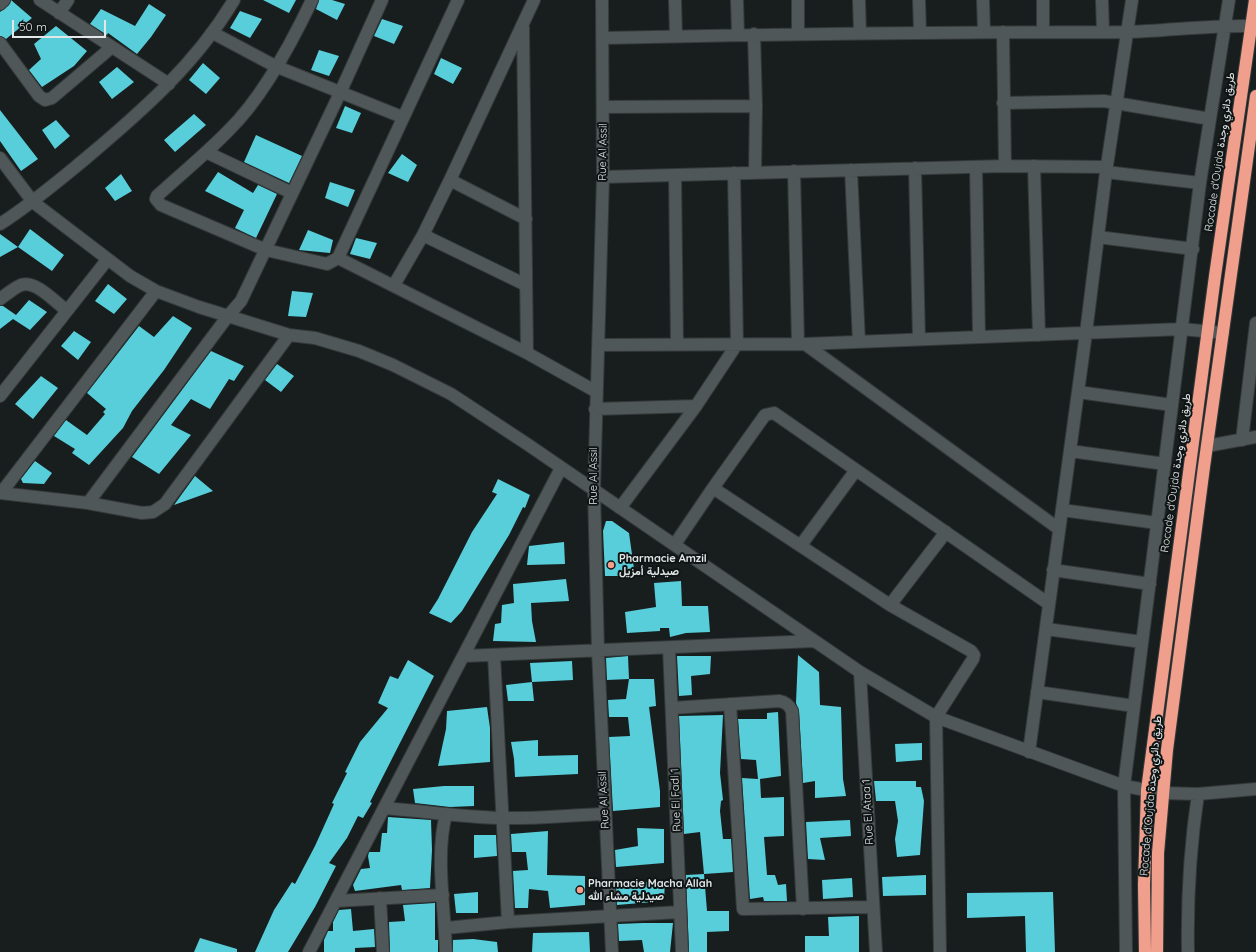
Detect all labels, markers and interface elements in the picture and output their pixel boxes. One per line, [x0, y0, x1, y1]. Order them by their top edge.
scale bar [14, 12, 108, 38]
text: 50 m [19, 19, 47, 34]
street label: Rocade d'Oujda طريق دائري وجدة [1202, 71, 1238, 233]
street label: Rue Al Assil [596, 123, 610, 181]
street label: Rocade d'Oujda طريق دائري وجدة [1158, 392, 1194, 554]
street label: Rue Al Assil [587, 447, 601, 505]
place label: Pharmacie Amzil صيدلية أمزيل [619, 552, 707, 578]
marker: Pharmacie Amzil صيدلية أمزيل [606, 560, 616, 570]
street label: Rocade d'Oujda طريق دائري وجدة [1137, 715, 1165, 877]
street label: Rue El Fadl 1 [668, 768, 684, 832]
street label: Rue Al Assil [596, 771, 612, 829]
street label: Rue El Ataa 1 [860, 779, 876, 845]
place label: Pharmacie Macha Allah صيدلية مشاء الله [588, 877, 712, 903]
marker: Pharmacie Macha Allah صيدلية مشاء الله [575, 885, 585, 895]

